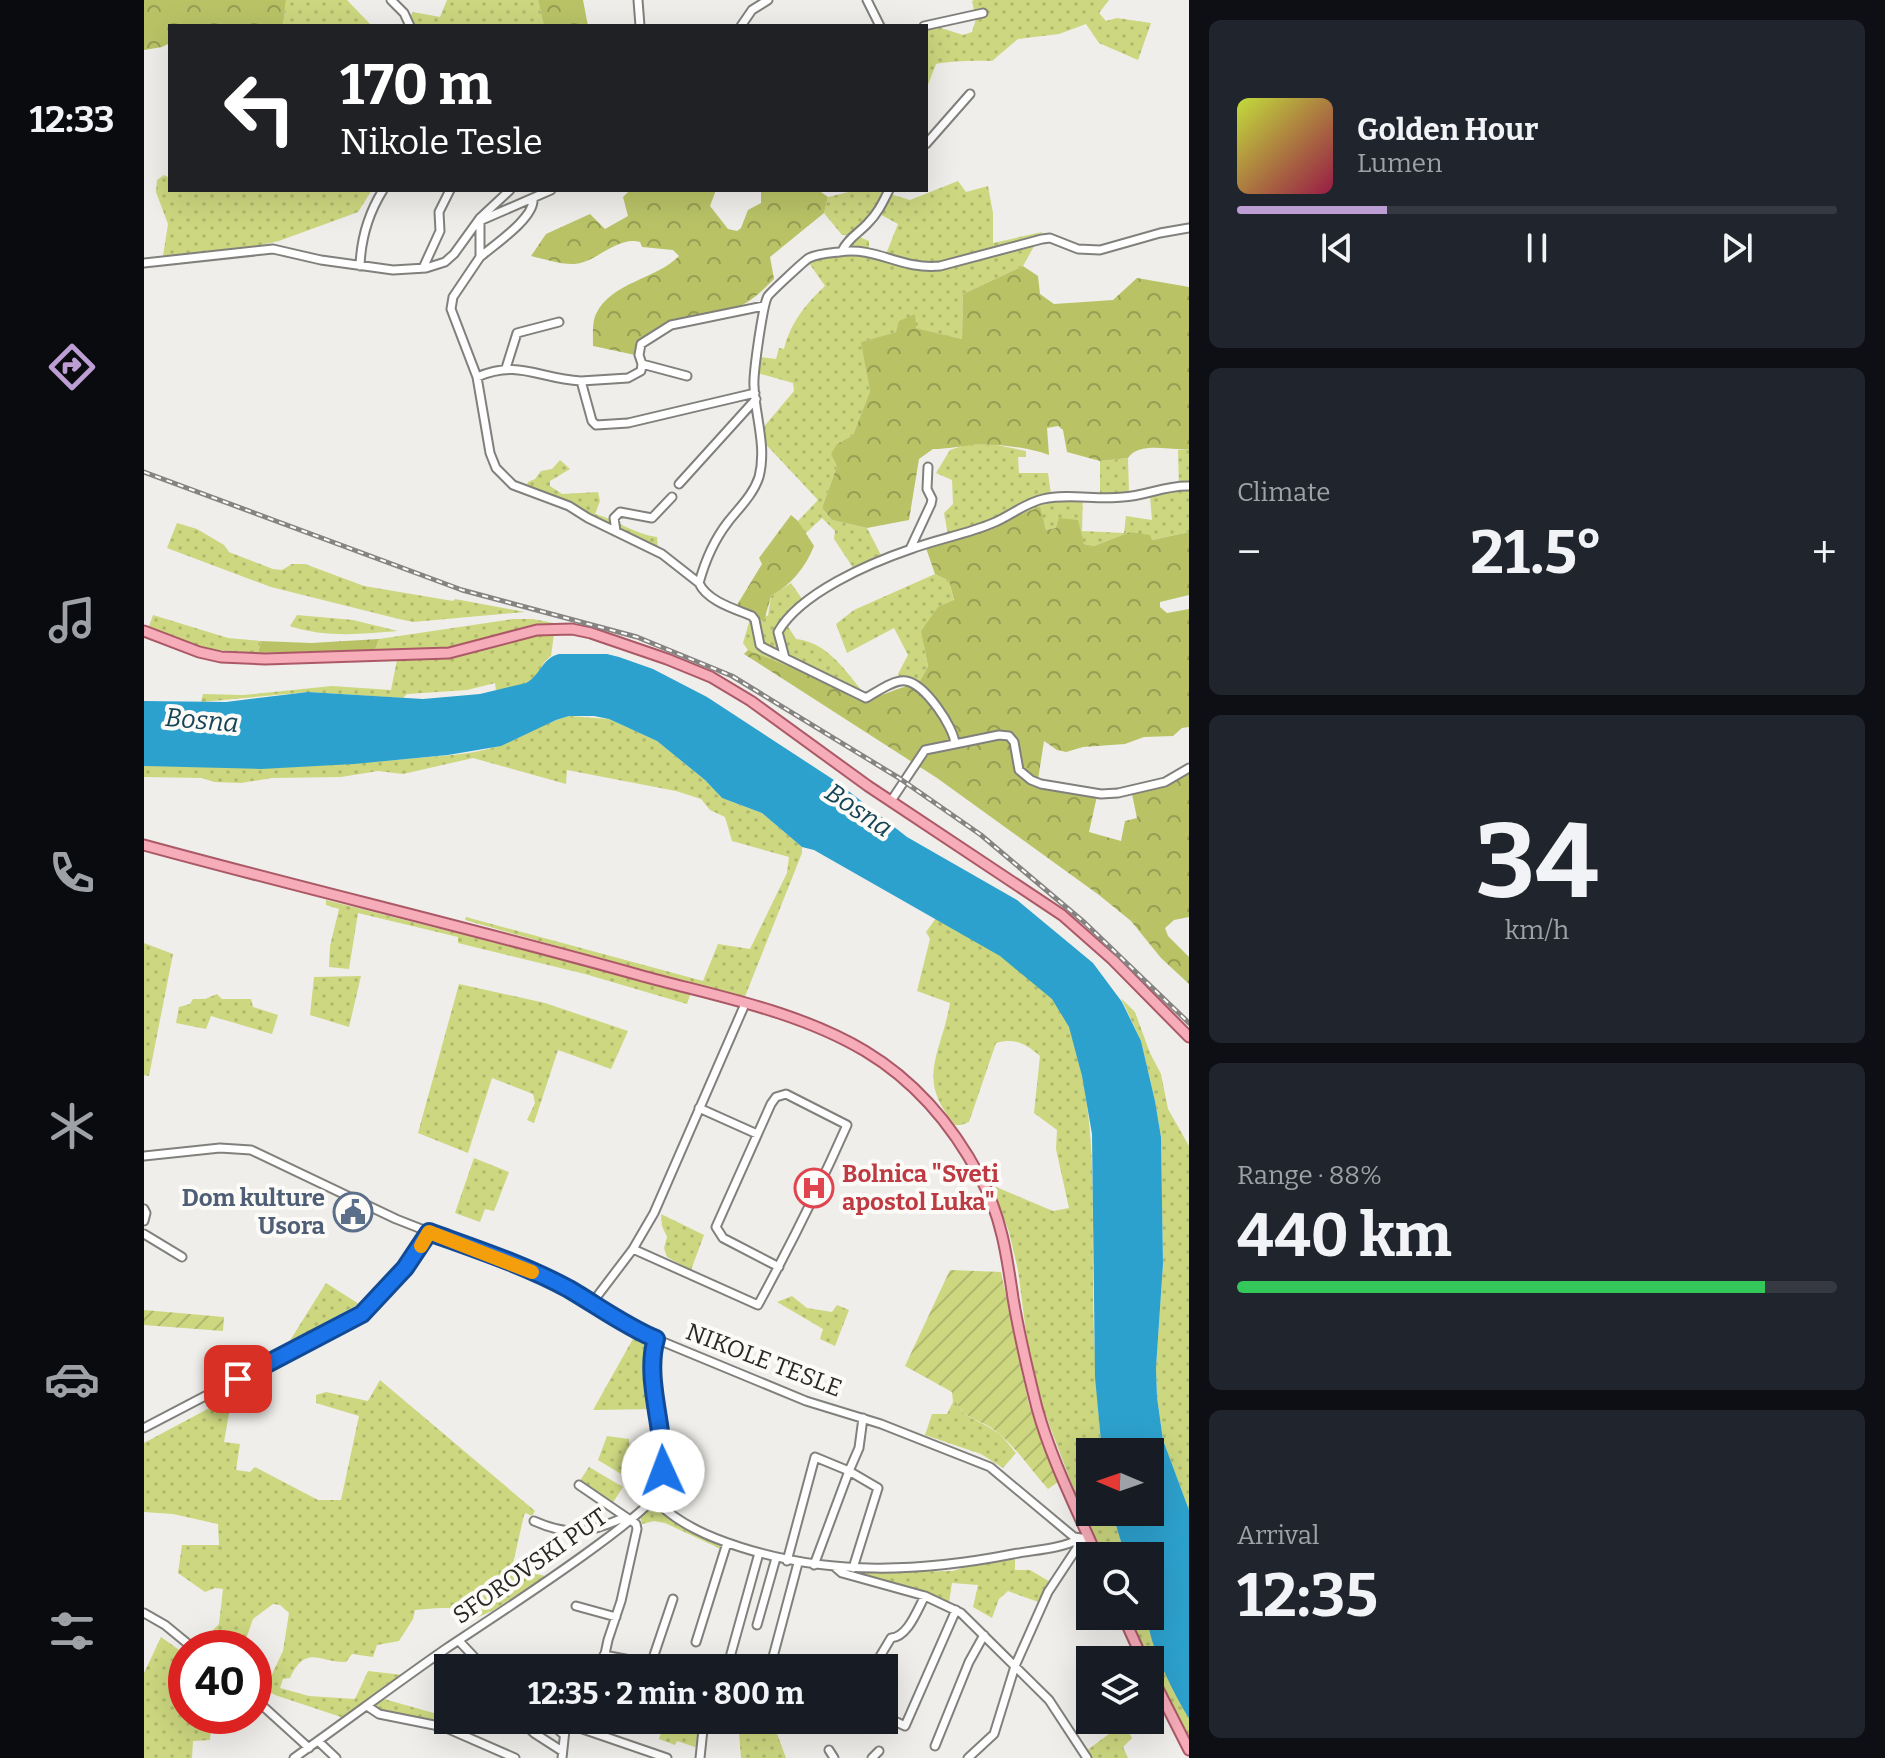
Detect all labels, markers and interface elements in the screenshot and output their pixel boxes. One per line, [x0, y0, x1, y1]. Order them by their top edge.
text: 170 m [340, 52, 492, 119]
icon: left [208, 56, 312, 160]
text: 12:33 [29, 98, 115, 142]
text: Golden Hour [1357, 112, 1538, 148]
text: Nikole Tesle [340, 120, 543, 164]
text: Lumen [1357, 148, 1443, 179]
icon: previous [1315, 226, 1359, 270]
icon: pause [1515, 226, 1559, 270]
icon: next [1715, 226, 1759, 270]
icon: directions [44, 339, 100, 395]
text: Climate [1237, 477, 1331, 508]
text: 21.5° [1470, 517, 1603, 589]
text: − [1237, 526, 1261, 579]
text: + [1812, 526, 1837, 579]
icon: music [44, 592, 100, 648]
water label: Bosna [164, 702, 240, 739]
water label: Bosna [819, 777, 898, 844]
text: 34 [1475, 800, 1599, 925]
icon: phone [44, 845, 100, 901]
text: km/h [1505, 915, 1569, 946]
icon: climate [44, 1098, 100, 1154]
place label: Bolnica "Sveti apostol Luka" [842, 1160, 999, 1216]
text: Range · 88% [1237, 1160, 1382, 1191]
hospital icon: Bolnica "Sveti apostol Luka" [793, 1167, 835, 1209]
place label: Dom kulture Usora [182, 1184, 326, 1240]
public building icon: Dom kulture Usora [332, 1191, 374, 1233]
text: 440 km [1237, 1200, 1452, 1272]
street label: NIKOLE TESLE [682, 1317, 846, 1403]
pin [204, 1345, 272, 1413]
icon: car [44, 1351, 100, 1407]
icon: arrive [216, 1357, 260, 1401]
position arrow [621, 1429, 705, 1513]
north arrow [1076, 1438, 1164, 1526]
map controls [1076, 1438, 1164, 1734]
street label: SFOROVSKI PUT [448, 1502, 612, 1630]
text: Arrival [1237, 1520, 1319, 1551]
button: search [1076, 1542, 1164, 1630]
text: 12:35 [1237, 1560, 1378, 1632]
icon: filters [44, 1603, 100, 1659]
speed limit sign: 40 [168, 1630, 272, 1734]
button: layers [1076, 1646, 1164, 1734]
text: 12:35 · 2 min · 800 m [528, 1676, 804, 1712]

